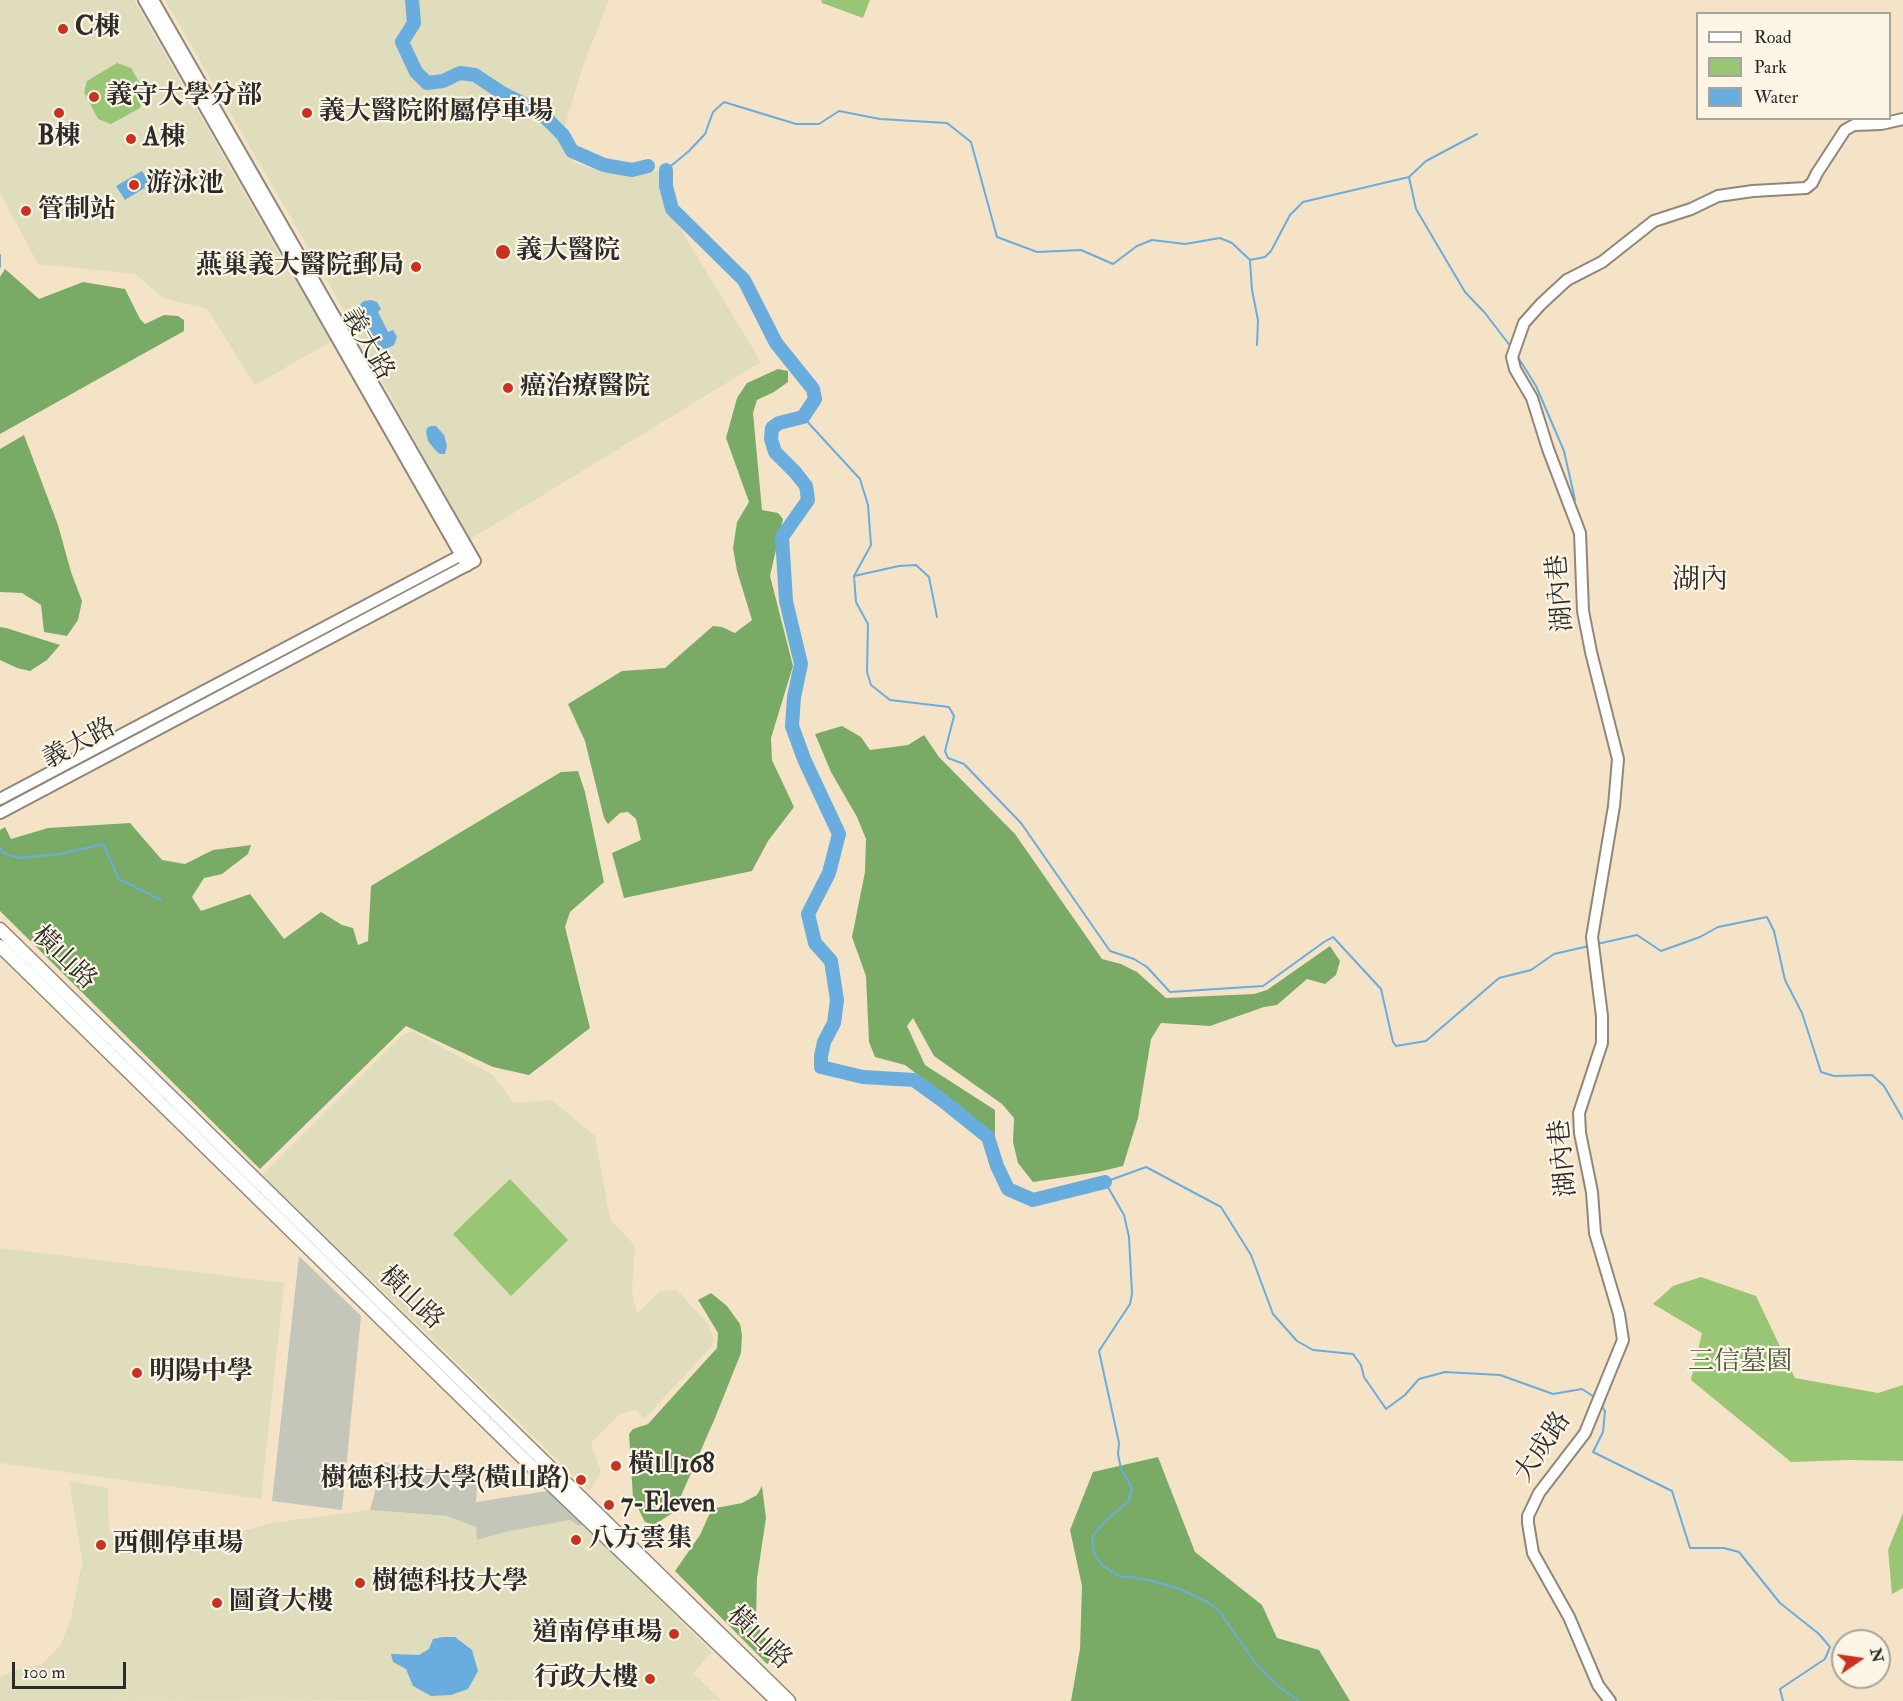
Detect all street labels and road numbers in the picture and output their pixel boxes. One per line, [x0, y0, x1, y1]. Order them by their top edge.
street label: 義大路 [333, 303, 399, 387]
street label: 湖內巷 [1543, 553, 1581, 633]
street label: 義大路 [38, 713, 122, 777]
street label: 橫山路 [24, 921, 102, 997]
street label: 湖內巷 [1545, 1118, 1585, 1198]
street label: 橫山路 [371, 1261, 449, 1337]
street label: 大成路 [1509, 1407, 1579, 1489]
street label: 橫山路 [719, 1601, 797, 1677]

